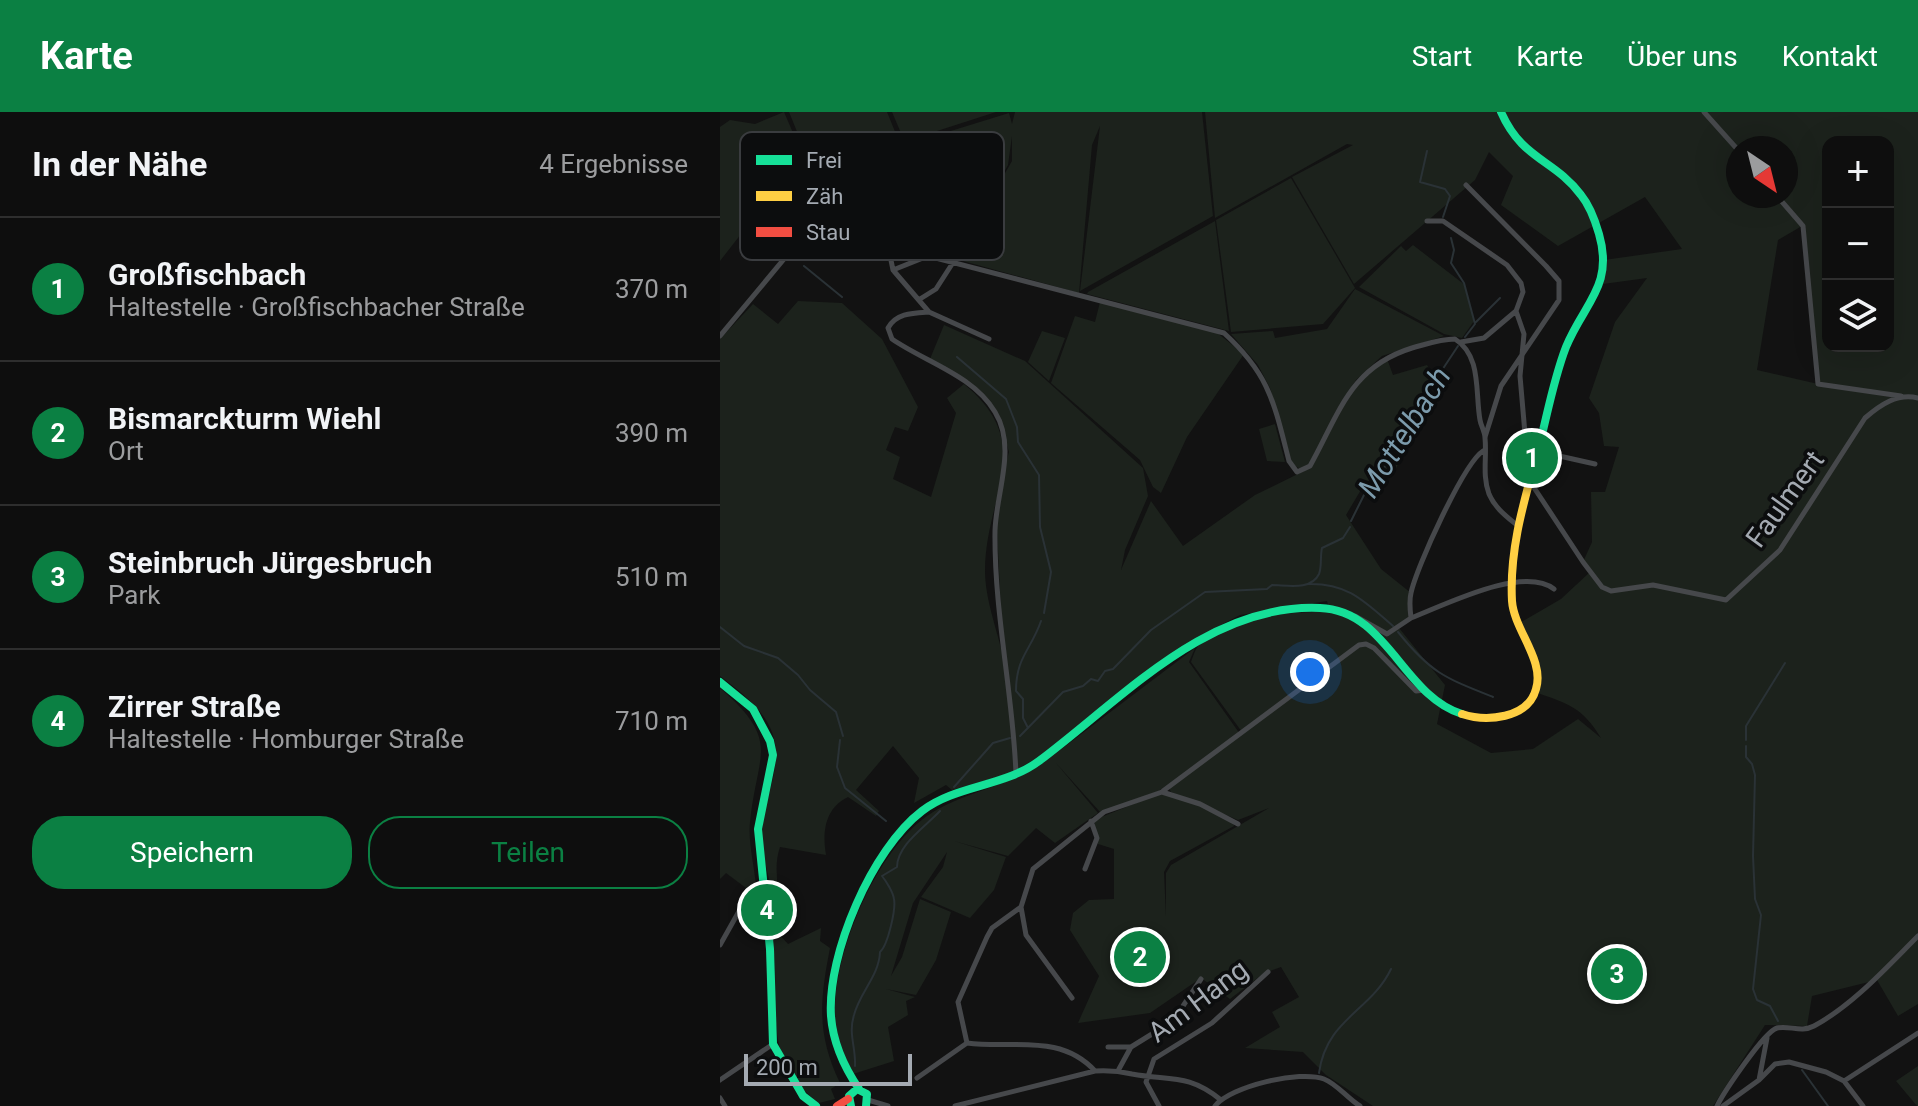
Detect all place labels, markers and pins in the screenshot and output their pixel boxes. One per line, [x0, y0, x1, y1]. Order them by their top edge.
pin: 1 [1506, 428, 1558, 488]
pin: 4 [741, 880, 793, 940]
pin: 2 [1114, 927, 1166, 987]
pin: 3 [1591, 944, 1643, 1004]

